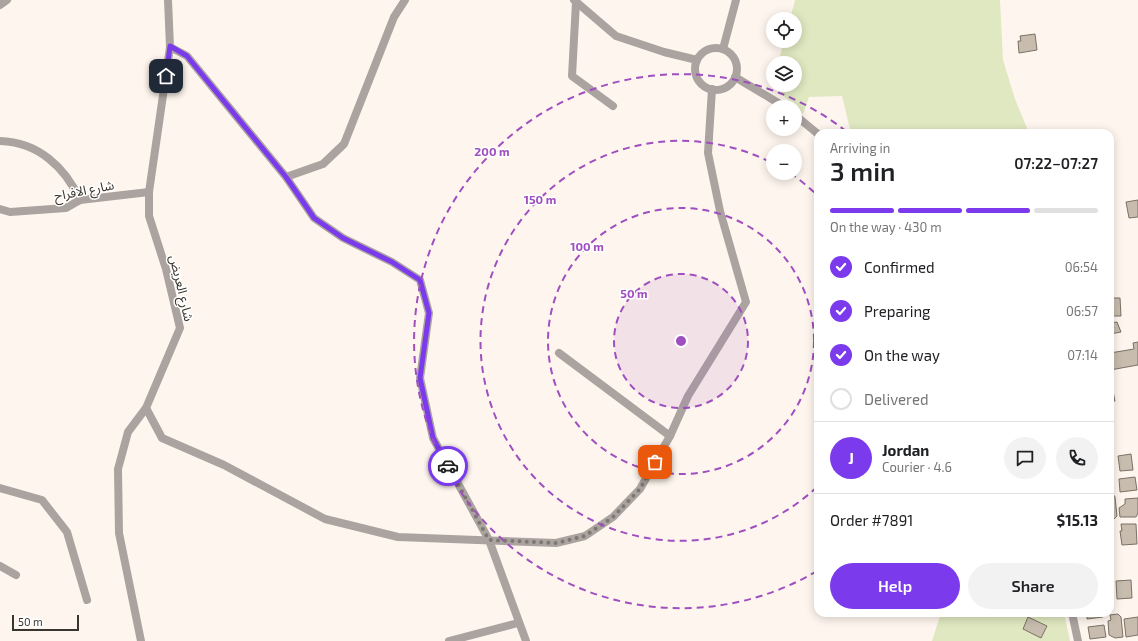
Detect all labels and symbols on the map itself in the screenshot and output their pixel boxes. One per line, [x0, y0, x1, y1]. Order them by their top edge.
pin [149, 59, 183, 93]
text: 200 m [474, 144, 510, 158]
street label: شارع الافراح [53, 176, 116, 207]
text: 150 m [524, 192, 556, 206]
text: 100 m [570, 239, 604, 253]
street label: شارع العريض [164, 253, 197, 323]
text: 50 m [620, 286, 648, 300]
centre of rings [674, 334, 688, 348]
pin [638, 445, 672, 479]
courier [428, 446, 468, 486]
scale bar [12, 613, 79, 632]

